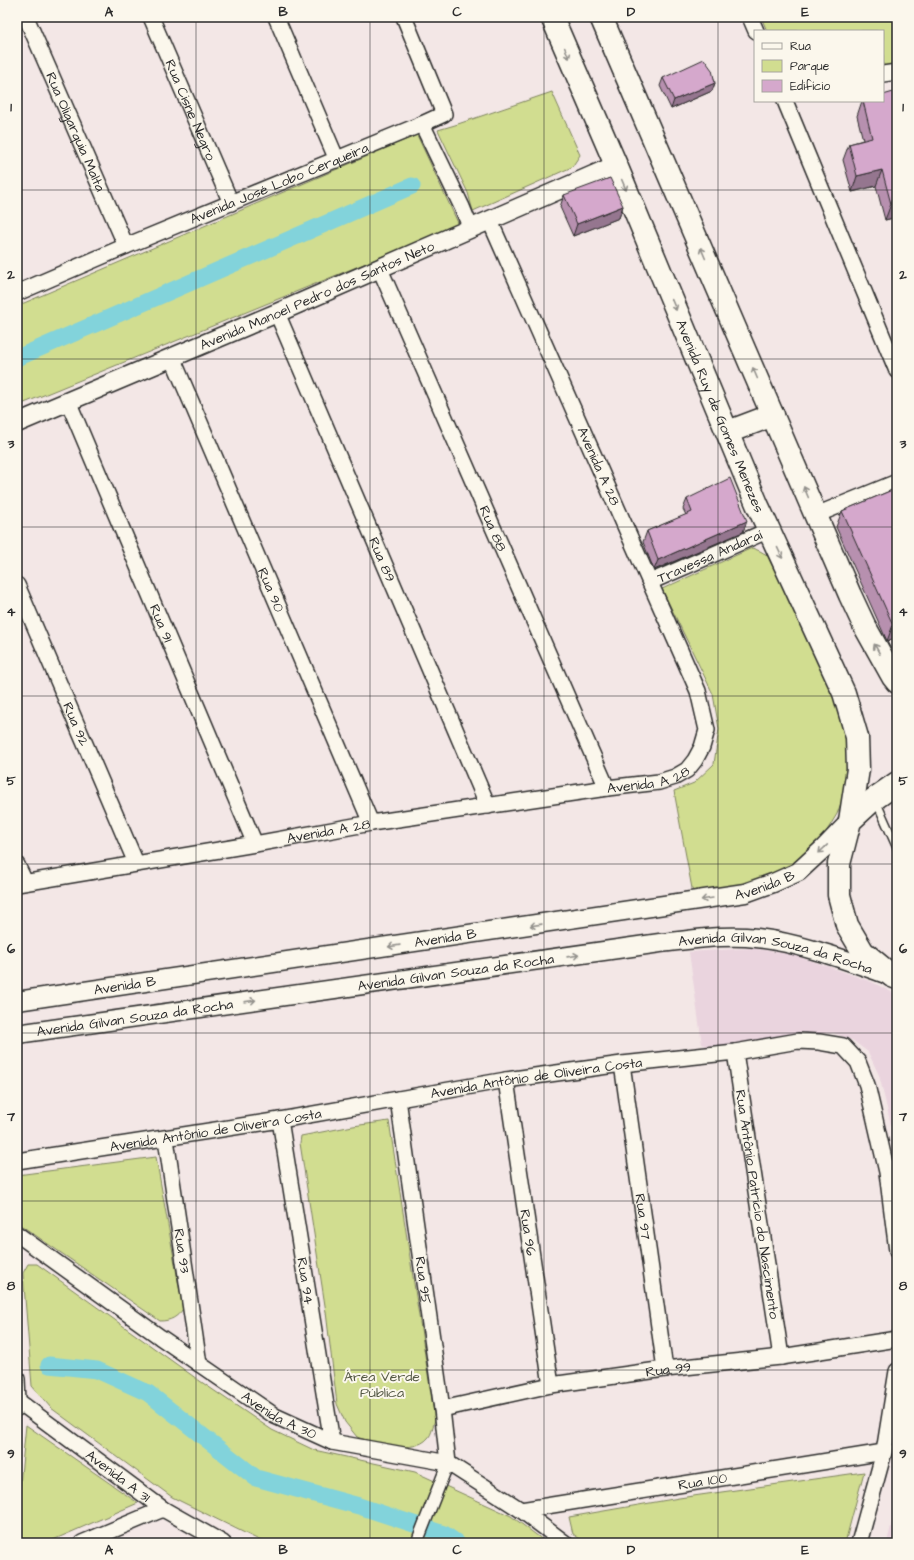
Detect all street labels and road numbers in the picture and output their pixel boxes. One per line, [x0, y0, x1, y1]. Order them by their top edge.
street label: Rua Cisne Negro [159, 56, 221, 164]
street label: Rua Oligarquia Malta [40, 69, 110, 195]
street label: Avenida José Lobo Cerqueira [187, 138, 372, 230]
street label: Avenida Manoel Pedro dos Santos Neto [197, 236, 438, 356]
street label: Avenida Ruy de Gomes Menezes [670, 317, 769, 516]
street label: Avenida A 28 [572, 424, 624, 509]
street label: Rua 88 [474, 503, 511, 555]
street label: Travessa Andaraí [654, 525, 766, 589]
street label: Rua 89 [363, 534, 400, 585]
street label: Rua 90 [252, 565, 289, 616]
street label: Rua 91 [144, 601, 178, 646]
street label: Rua 92 [57, 699, 94, 749]
street label: Avenida A 28 [606, 761, 694, 799]
street label: Avenida A 28 [285, 814, 372, 849]
street label: Avenida B [733, 866, 798, 905]
street label: Avenida B [413, 924, 478, 953]
street label: Avenida Gilvan Souza da Rocha [677, 928, 875, 980]
street label: Avenida Gilvan Souza da Rocha [356, 949, 555, 997]
street label: Avenida B [92, 971, 158, 1000]
street label: Avenida Gilvan Souza da Rocha [35, 995, 235, 1042]
street label: Avenida Antônio de Oliveira Costa [429, 1053, 643, 1104]
street label: Rua Antônio Patrício do Nascimento [730, 1088, 784, 1321]
street label: Avenida Antônio de Oliveira Costa [108, 1104, 323, 1157]
street label: Rua 97 [629, 1192, 656, 1241]
street label: Rua 96 [514, 1208, 541, 1257]
street label: Rua 93 [168, 1227, 195, 1275]
street label: Rua 95 [409, 1255, 436, 1305]
street label: Rua 94 [291, 1256, 319, 1307]
street label: Rua 99 [644, 1357, 692, 1383]
street label: Avenida A 30 [237, 1387, 320, 1445]
street label: Avenida A 31 [81, 1446, 154, 1507]
street label: Rua 100 [677, 1468, 729, 1496]

